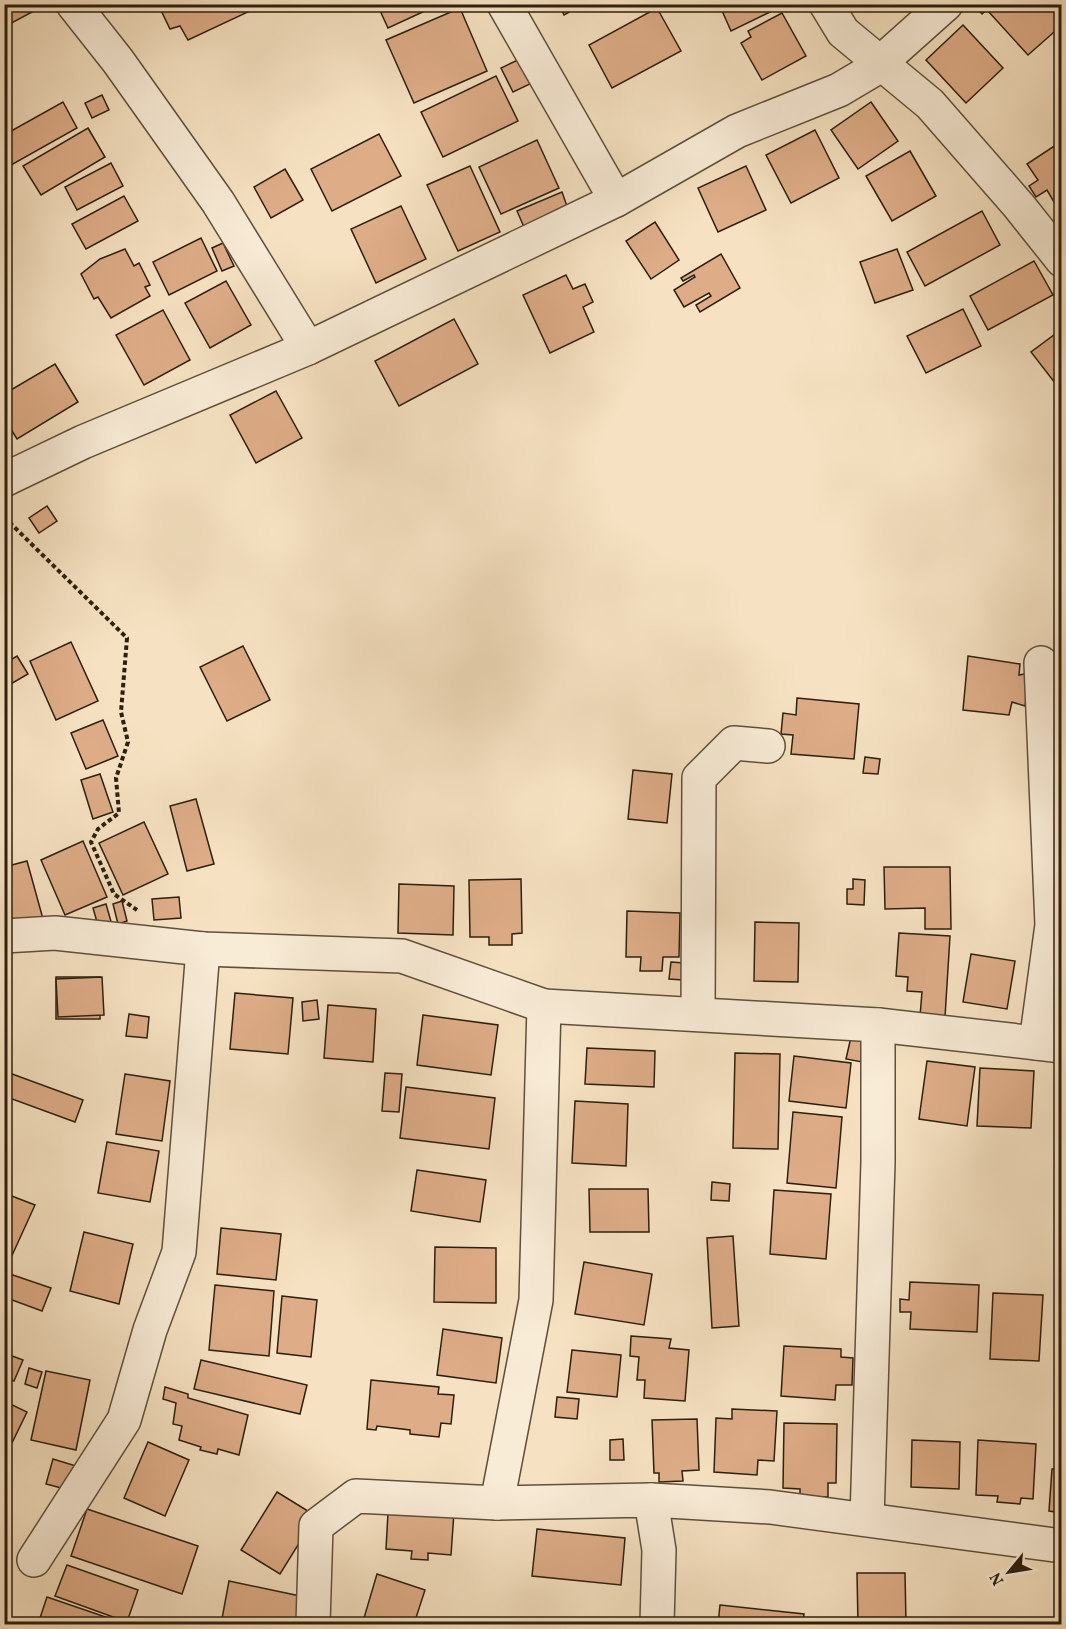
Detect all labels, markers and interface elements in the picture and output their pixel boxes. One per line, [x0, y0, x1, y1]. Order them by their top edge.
north arrow [979, 1542, 1039, 1602]
text: N [985, 1568, 1010, 1589]

